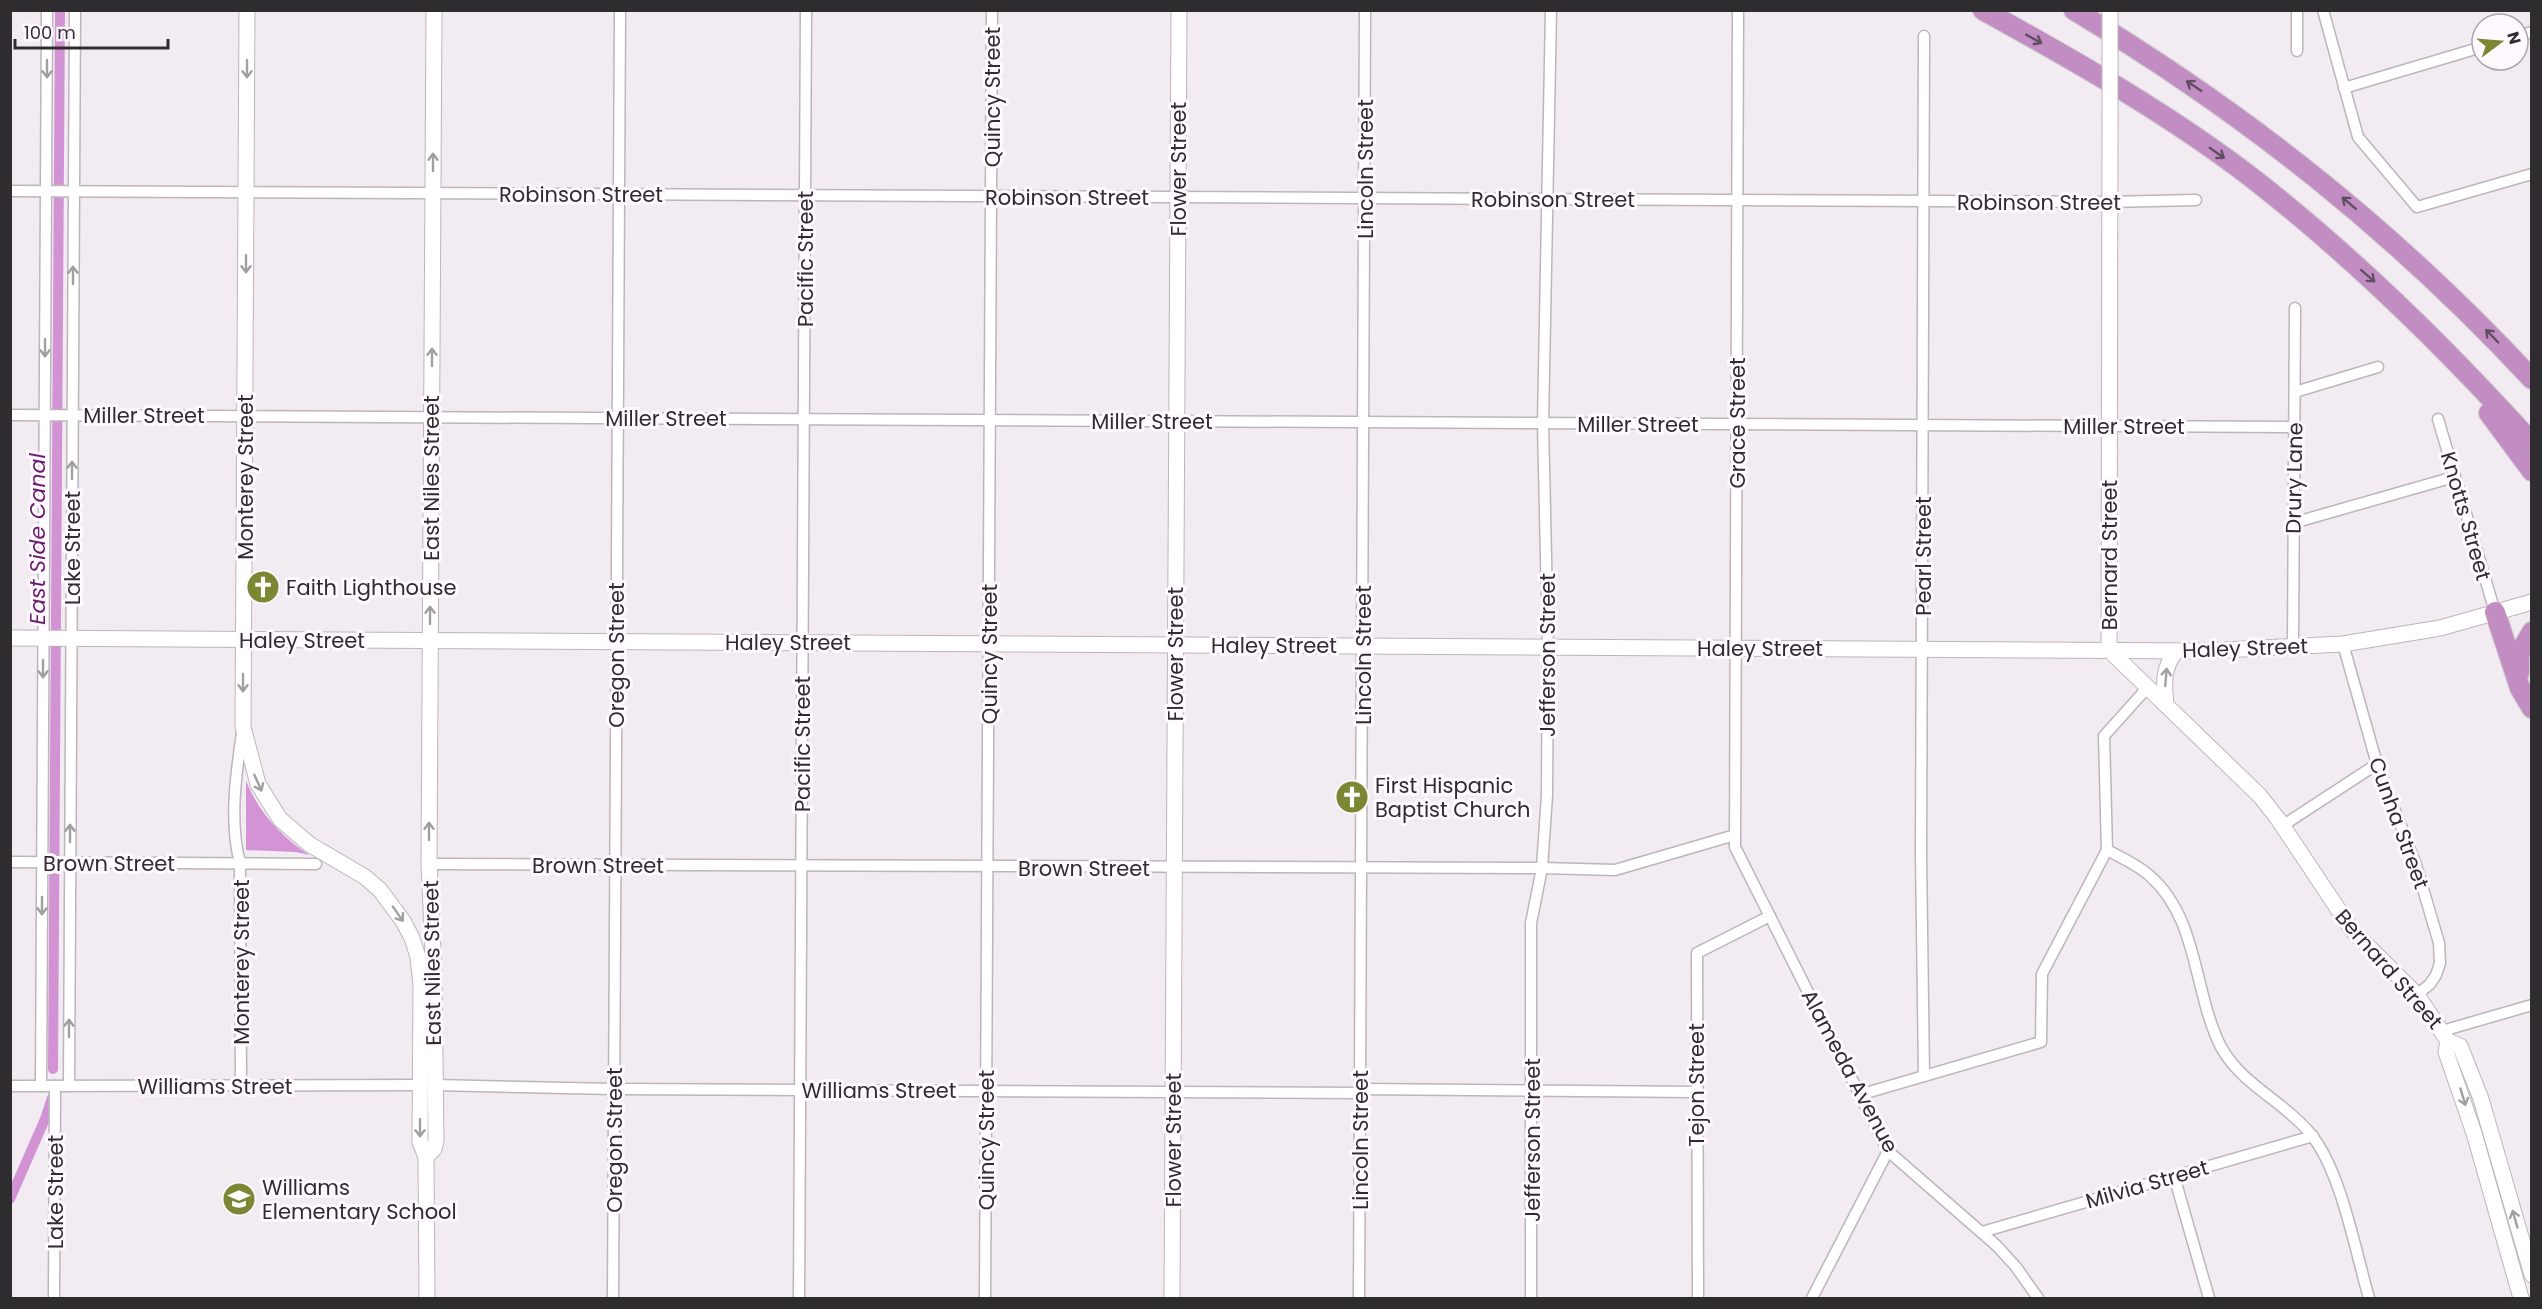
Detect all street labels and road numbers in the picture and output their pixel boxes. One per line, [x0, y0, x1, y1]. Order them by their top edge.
street label: Quincy Street [978, 27, 1007, 167]
street label: Lincoln Street [1351, 99, 1380, 239]
street label: Flower Street [1164, 102, 1193, 236]
street label: Robinson Street [499, 180, 663, 209]
street label: Robinson Street [985, 183, 1149, 212]
street label: Robinson Street [1471, 185, 1635, 214]
street label: Robinson Street [1957, 188, 2121, 217]
street label: Pacific Street [791, 191, 820, 327]
street label: Grace Street [1723, 357, 1752, 489]
street label: Monterey Street [231, 394, 260, 560]
street label: East Niles Street [417, 395, 446, 561]
street label: Miller Street [83, 401, 205, 430]
street label: Miller Street [605, 404, 727, 433]
street label: Miller Street [1091, 407, 1213, 436]
street label: Miller Street [1577, 410, 1699, 439]
street label: Miller Street [2063, 412, 2185, 441]
street label: Drury Lane [2279, 422, 2309, 534]
street label: Knotts Street [2434, 448, 2498, 584]
street label: Bernard Street [2095, 480, 2124, 630]
street label: Lake Street [58, 491, 87, 605]
street label: Pearl Street [1909, 496, 1938, 616]
street label: Jefferson Street [1533, 573, 1562, 737]
street label: Oregon Street [602, 582, 631, 728]
street label: Quincy Street [975, 584, 1004, 724]
street label: Lincoln Street [1349, 585, 1378, 725]
street label: Flower Street [1161, 587, 1190, 721]
street label: Haley Street [239, 626, 365, 655]
street label: Haley Street [725, 628, 851, 657]
street label: Haley Street [1211, 631, 1337, 660]
street label: Haley Street [2182, 631, 2308, 665]
street label: Haley Street [1697, 634, 1823, 663]
street label: Pacific Street [788, 676, 817, 812]
street label: Cunha Street [2362, 753, 2436, 893]
street label: Brown Street [43, 849, 175, 878]
street label: Brown Street [532, 851, 664, 880]
street label: Brown Street [1018, 854, 1150, 883]
street label: Monterey Street [227, 879, 256, 1045]
street label: East Niles Street [416, 880, 448, 1046]
street label: Bernard Street [2329, 903, 2449, 1035]
street label: Alameda Avenue [1795, 984, 1905, 1158]
street label: Tejon Street [1682, 1023, 1711, 1147]
street label: Jefferson Street [1518, 1058, 1547, 1222]
street label: Oregon Street [600, 1067, 629, 1213]
street label: Quincy Street [972, 1070, 1001, 1210]
street label: Lincoln Street [1346, 1070, 1375, 1210]
street label: Williams Street [137, 1072, 293, 1101]
street label: Flower Street [1159, 1073, 1188, 1207]
street label: Williams Street [801, 1076, 957, 1105]
street label: Lake Street [41, 1135, 70, 1249]
street label: Milvia Street [2082, 1153, 2212, 1215]

